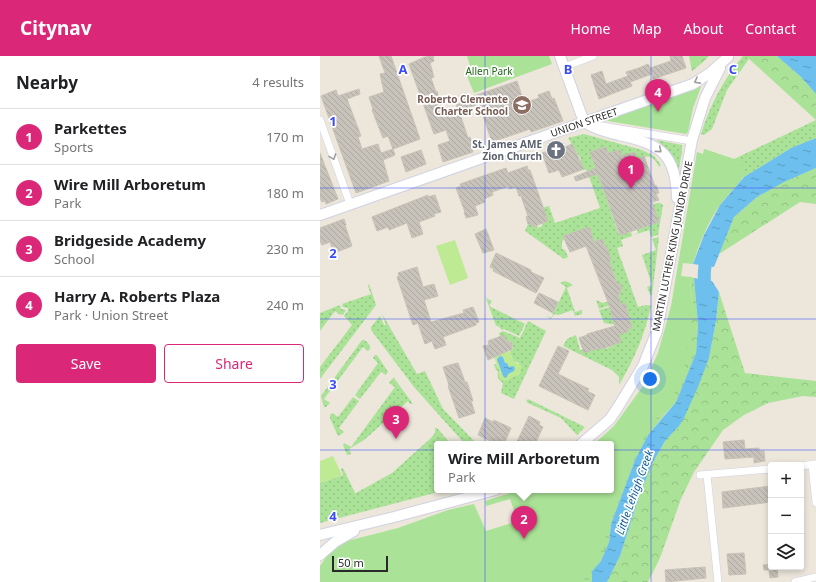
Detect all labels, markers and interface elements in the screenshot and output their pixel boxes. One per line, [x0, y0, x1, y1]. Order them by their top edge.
text: Citynav [20, 15, 92, 41]
text: Home [571, 19, 610, 38]
text: Map [632, 19, 662, 38]
text: About [684, 19, 723, 38]
text: Contact [745, 19, 796, 38]
text: A [399, 60, 408, 78]
text: B [564, 60, 572, 78]
text: C [729, 60, 737, 78]
park label: Allen Park [465, 64, 513, 78]
text: Nearby [16, 71, 78, 94]
text: 4 results [252, 73, 304, 91]
one-way arrow [694, 76, 702, 84]
pin: 4 [645, 79, 671, 112]
place label: Roberto Clemente Charter School [417, 92, 508, 118]
school or university icon: Roberto Clemente Charter School [511, 94, 533, 116]
street label: UNION STREET [549, 104, 620, 140]
text: 1 [329, 112, 337, 130]
text: Parkettes [54, 118, 127, 138]
text: 1 [25, 128, 33, 146]
text: 170 m [266, 128, 304, 146]
place label: St. James AME Zion Church [472, 137, 542, 163]
text: Sports [54, 138, 93, 156]
church icon: St. James AME Zion Church [545, 139, 567, 161]
one-way arrow [654, 145, 662, 152]
one-way arrow [329, 154, 337, 161]
pin: 1 [618, 156, 644, 189]
street label: MARTIN LUTHER KING JUNIOR DRIVE [649, 159, 695, 333]
text: Wire Mill Arboretum [54, 174, 206, 194]
text: 2 [25, 184, 33, 202]
text: 180 m [266, 184, 304, 202]
text: Park [54, 194, 81, 212]
text: Bridgeside Academy [54, 230, 206, 250]
text: 3 [25, 240, 33, 258]
text: 230 m [266, 240, 304, 258]
text: 2 [329, 244, 337, 262]
text: School [54, 250, 95, 268]
text: Harry A. Roberts Plaza [54, 286, 220, 306]
text: 4 [25, 296, 33, 314]
text: 240 m [266, 296, 304, 314]
text: Park · Union Street [54, 306, 168, 324]
button: Save [16, 344, 156, 383]
button: Share [164, 344, 304, 383]
your location [640, 369, 660, 389]
text: 3 [329, 375, 337, 393]
pin: 3 [383, 406, 409, 439]
popup [434, 441, 614, 493]
water label: Little Lehigh Creek [612, 447, 656, 536]
text: Wire Mill Arboretum [448, 448, 600, 468]
map controls [768, 462, 804, 570]
button: + [768, 462, 804, 498]
text: Park [448, 468, 476, 486]
button: − [768, 498, 804, 534]
pin: 2 [511, 506, 537, 539]
text: 4 [329, 507, 337, 525]
button: layers [768, 534, 804, 570]
scale bar [332, 554, 388, 573]
text: 50 m [338, 555, 364, 570]

